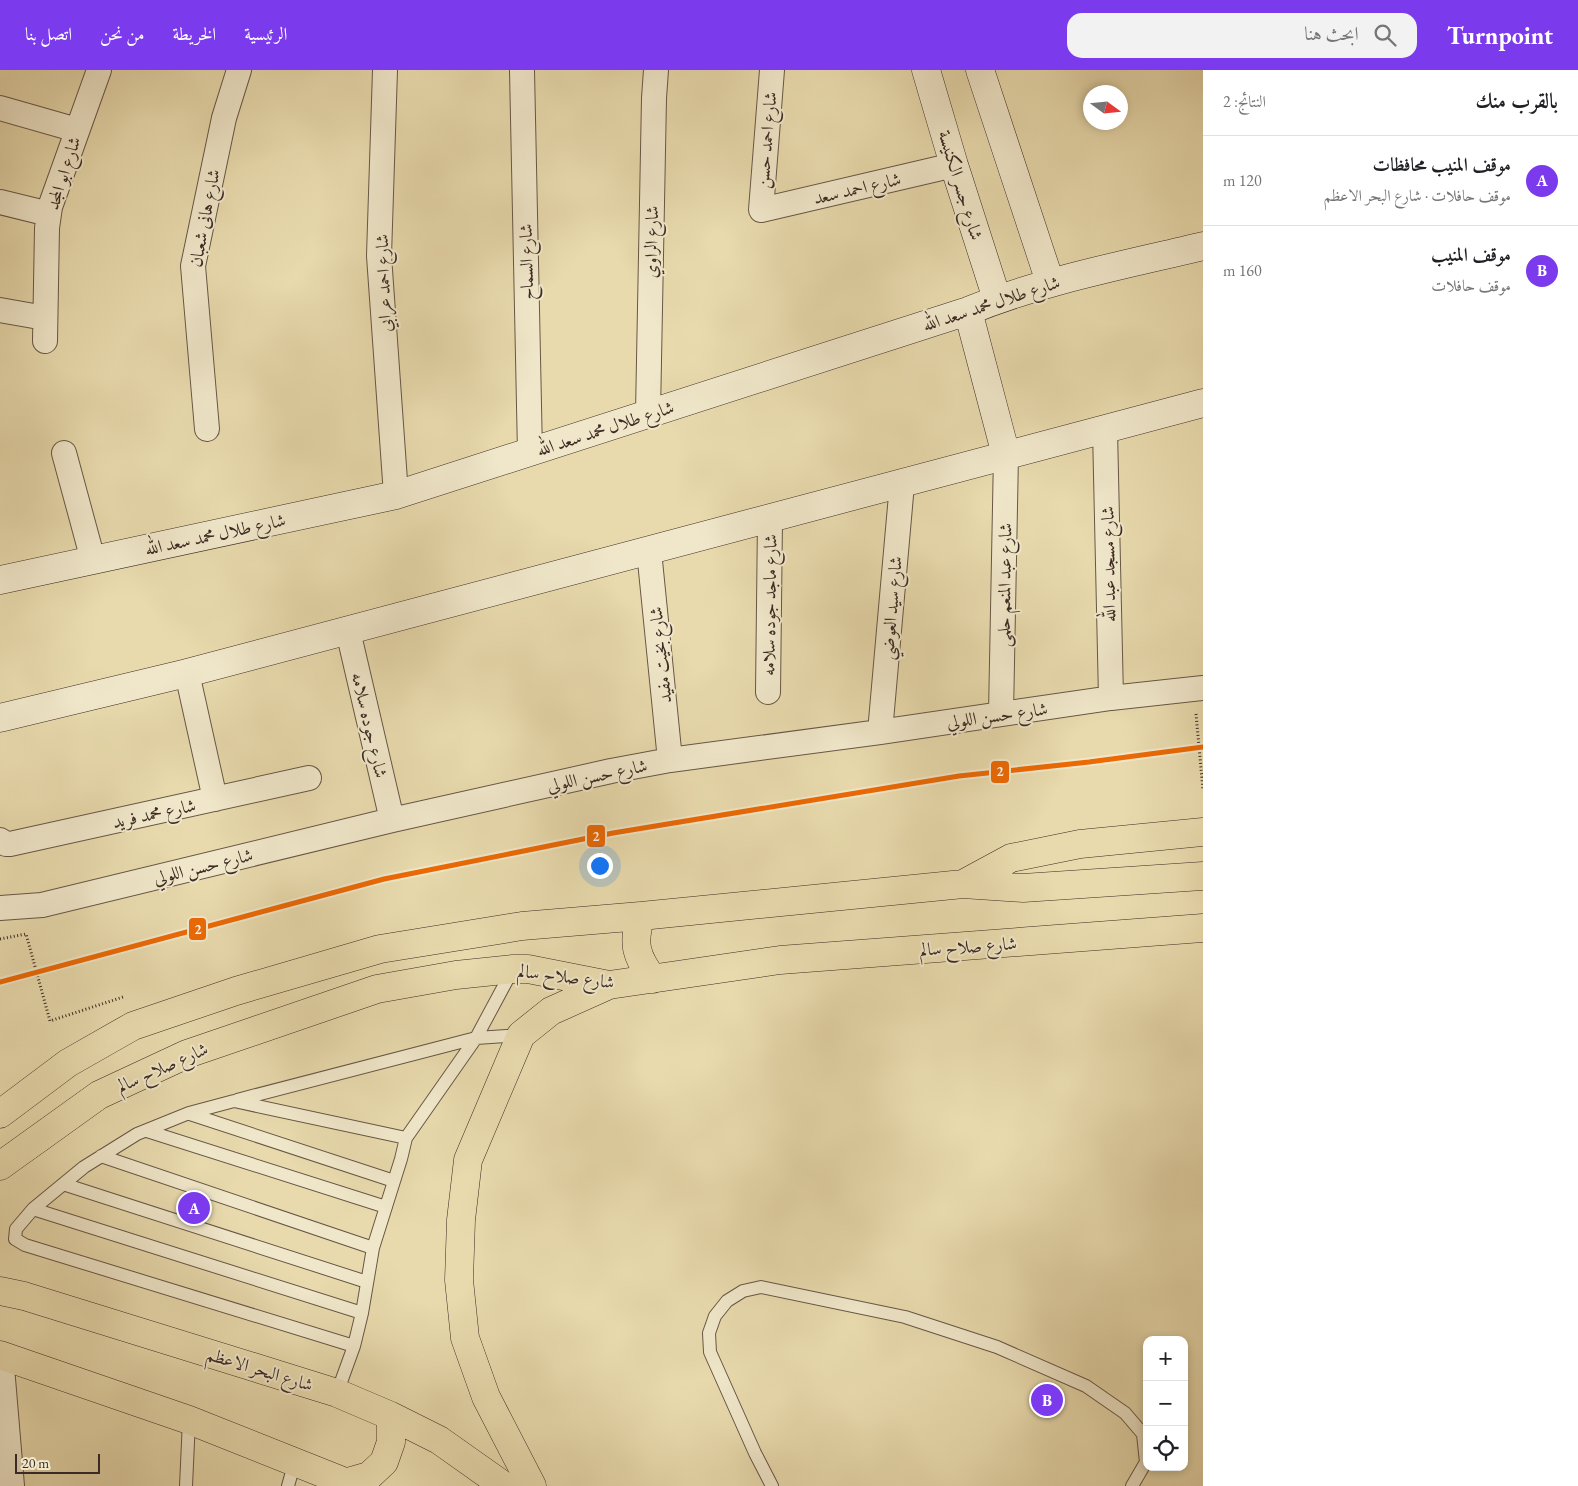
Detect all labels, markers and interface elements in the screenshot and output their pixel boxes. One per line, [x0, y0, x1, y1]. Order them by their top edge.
search box [1067, 13, 1417, 58]
text: Turnpoint [1447, 20, 1553, 51]
text: ابحث هنا [1304, 21, 1359, 46]
icon: search [1371, 21, 1399, 49]
text: اتصل بنا [25, 22, 72, 45]
text: من نحن [100, 22, 144, 45]
text: الخريطة [172, 22, 216, 45]
text: الرئيسية [244, 22, 287, 45]
north arrow [1083, 85, 1128, 130]
text: بالقرب منك [1475, 87, 1558, 114]
street label: شارع احمد حسن [750, 91, 786, 190]
text: النتائج: 2 [1223, 91, 1266, 112]
street label: شارع جسر الكنيسة [930, 127, 989, 244]
street label: شارع ابو المجد [40, 133, 89, 214]
text: موقف المنيب محافظات [1373, 152, 1511, 177]
street label: شارع هانى شعبان [183, 167, 229, 270]
street label: شارع احمد سعد [811, 167, 904, 213]
text: 120 m [1223, 170, 1262, 191]
text: A [1536, 170, 1548, 191]
text: موقف حافلات · شارع البحر الاعظم [1324, 185, 1511, 206]
street label: شارع الراوي [639, 205, 667, 279]
street label: شارع السماح [514, 223, 543, 300]
street label: شارع احمد عرابي [370, 233, 400, 332]
text: موقف المنيب [1431, 242, 1511, 267]
text: 160 m [1223, 260, 1262, 281]
text: B [1537, 260, 1547, 281]
street label: شارع طلال محمد سعد الله [919, 268, 1064, 340]
text: موقف حافلات [1431, 275, 1511, 296]
street label: شارع طلال محمد سعد الله [533, 393, 678, 465]
street label: شارع طلال محمد سعد الله [142, 506, 288, 564]
street label: شارع مسجد عبد الله [1093, 506, 1125, 622]
street label: شارع عبد المنعم حلمى [991, 523, 1023, 647]
street label: شارع ماجد جوده سلامه [756, 534, 786, 676]
street label: شارع سيد العوضي [875, 555, 913, 661]
street label: شارع بخيت مفيد [643, 605, 680, 704]
street label: شارع جوده سلامه [343, 670, 393, 781]
street label: شارع حسن اللولي [945, 697, 1050, 737]
street label: شارع حسن اللولي [545, 753, 650, 801]
line badge: 2 [990, 760, 1010, 784]
text: 2 [996, 762, 1004, 780]
street label: شارع محمد فريد [110, 793, 199, 837]
line badge: 2 [586, 824, 606, 848]
text: 2 [592, 827, 600, 845]
street label: شارع حسن اللولي [151, 843, 256, 893]
your location [587, 853, 613, 879]
line badge: 2 [188, 917, 207, 941]
text: 2 [194, 920, 202, 938]
street label: شارع صلاح سالم [918, 931, 1018, 966]
street label: شارع صلاح سالم [516, 959, 616, 998]
street label: شارع صلاح سالم [113, 1037, 213, 1102]
pin: A [178, 1189, 210, 1227]
map controls [1143, 1336, 1188, 1471]
button: + [1143, 1336, 1188, 1381]
street label: شارع البحر الاعظم [202, 1342, 316, 1402]
pin: B [1031, 1381, 1063, 1419]
button: − [1143, 1381, 1188, 1426]
button: locate [1143, 1426, 1188, 1471]
scale bar [15, 1451, 100, 1474]
text: 20 m [22, 1454, 49, 1472]

